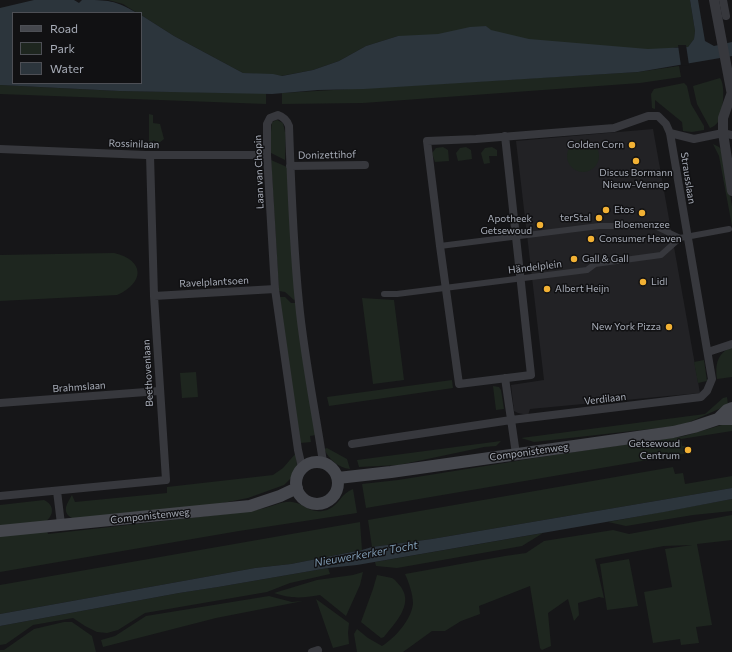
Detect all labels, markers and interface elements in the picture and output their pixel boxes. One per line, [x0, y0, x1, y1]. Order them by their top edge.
legend [12, 12, 142, 84]
text: Road [50, 21, 78, 35]
text: Park [50, 41, 75, 55]
text: Water [50, 61, 84, 75]
street label: Laan van Chopin [252, 135, 266, 209]
street label: Rossinilaan [108, 137, 160, 151]
place label: Golden Corn [567, 139, 624, 151]
marker: Golden Corn [627, 140, 637, 150]
street label: Donizettihof [298, 148, 356, 162]
street label: Strausslaan [678, 151, 698, 205]
marker: Discus Bormann Nieuw-Vennep [631, 156, 641, 166]
place label: Discus Bormann Nieuw-Vennep [599, 167, 673, 190]
place label: Etos [614, 204, 634, 216]
marker: Etos [601, 205, 611, 215]
marker: Bloemenzee [637, 208, 647, 218]
place label: terStal [560, 212, 591, 224]
place label: Apotheek Getsewoud [481, 213, 532, 236]
marker: terStal [594, 213, 604, 223]
place label: Bloemenzee [614, 219, 670, 231]
marker: Apotheek Getsewoud [535, 220, 545, 230]
place label: Consumer Heaven [599, 233, 681, 245]
marker: Consumer Heaven [586, 234, 596, 244]
place label: Gall & Gall [582, 253, 628, 265]
marker: Gall & Gall [569, 254, 579, 264]
street label: Händelplein [507, 258, 563, 276]
street label: Ravelplantsoen [179, 274, 249, 290]
place label: Lidl [651, 276, 668, 288]
marker: Lidl [638, 277, 648, 287]
place label: Albert Heijn [555, 283, 609, 295]
marker: Albert Heijn [542, 284, 552, 294]
place label: New York Pizza [591, 321, 661, 333]
marker: New York Pizza [664, 322, 674, 332]
street label: Beethovenlaan [140, 339, 156, 407]
street label: Brahmslaan [52, 379, 106, 395]
street label: Verdilaan [583, 390, 627, 408]
place label: Getsewoud Centrum [629, 438, 680, 462]
street label: Componistenweg [489, 441, 569, 463]
marker: Getsewoud Centrum [683, 445, 693, 455]
street label: Componistenweg [110, 506, 190, 526]
water label: Nieuwerkerker Tocht [313, 538, 419, 570]

